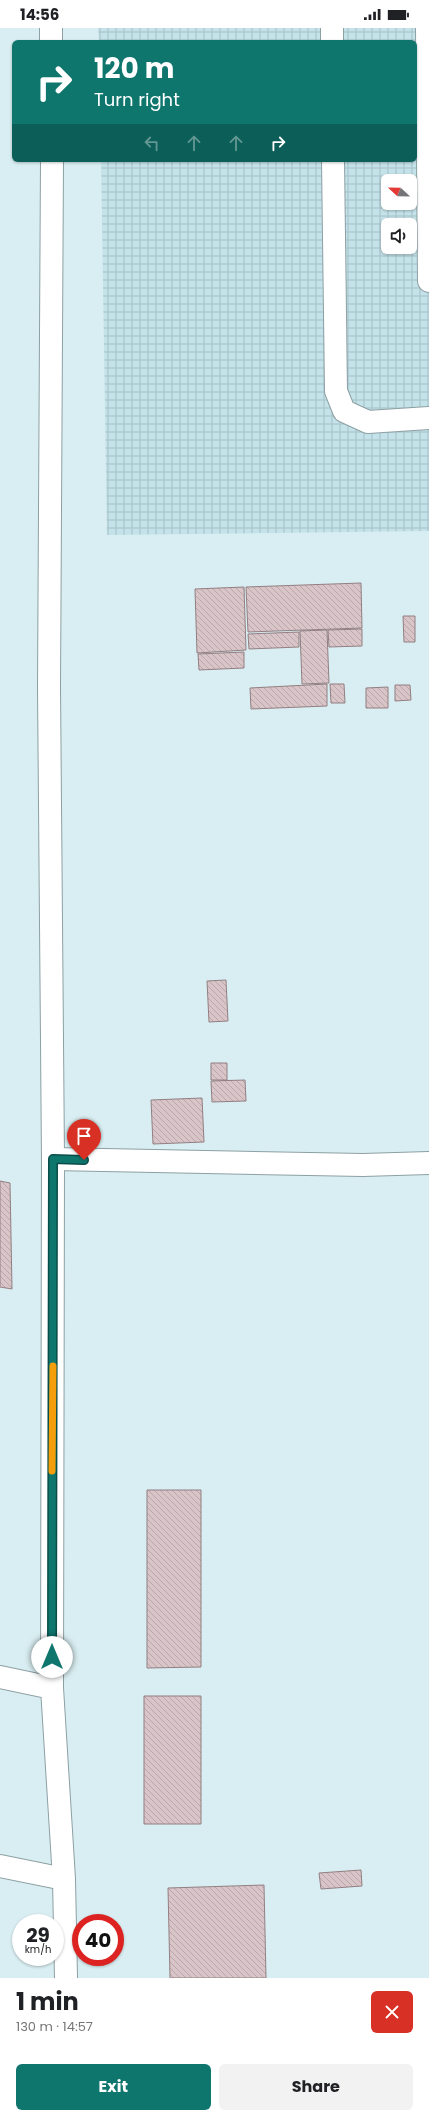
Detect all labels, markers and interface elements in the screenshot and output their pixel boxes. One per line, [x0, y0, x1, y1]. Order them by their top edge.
text: 14:56 [20, 4, 59, 25]
text: 120 m [94, 49, 174, 88]
icon: right [28, 56, 80, 108]
text: Turn right [94, 87, 180, 112]
icon: left [141, 132, 163, 154]
icon: ahead [183, 132, 205, 154]
icon: ahead [225, 132, 247, 154]
icon: right [267, 132, 289, 154]
north arrow [381, 174, 417, 210]
map controls [381, 174, 417, 254]
button: sound [381, 218, 417, 254]
pin [67, 1119, 101, 1160]
icon: arrive [73, 1125, 95, 1147]
position arrow [31, 1636, 73, 1678]
speed limit sign: 40 [72, 1914, 124, 1966]
text: 29 [26, 1921, 50, 1949]
text: km/h [25, 1942, 51, 1957]
text: 1 min [16, 1985, 79, 2018]
button: close [371, 1991, 413, 2033]
text: 130 m · 14:57 [16, 2017, 93, 2036]
button: Exit [16, 2064, 211, 2110]
button: Share [219, 2064, 413, 2110]

